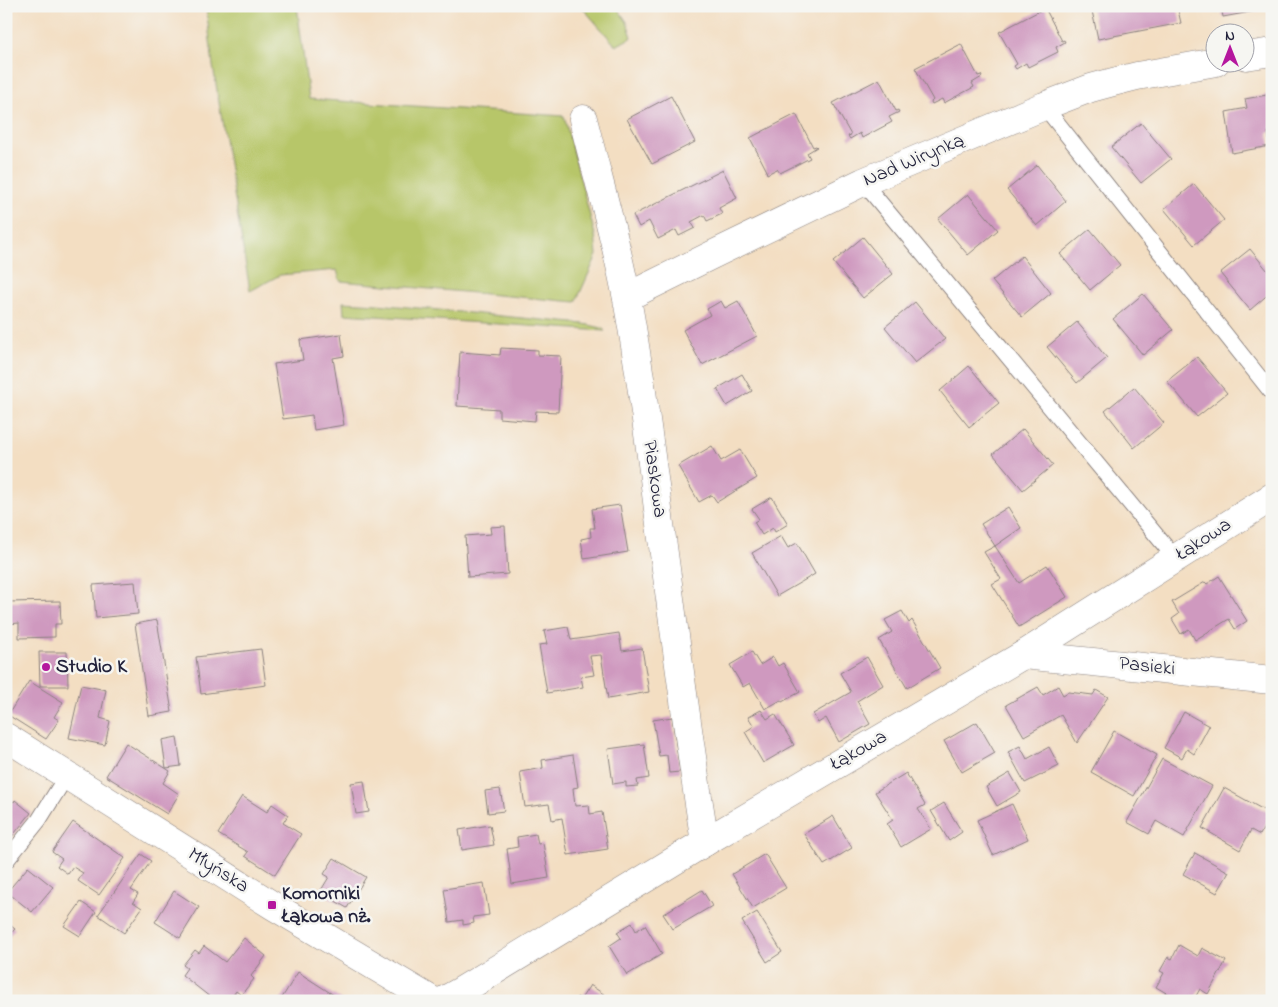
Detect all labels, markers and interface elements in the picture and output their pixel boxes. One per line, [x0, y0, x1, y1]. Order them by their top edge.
north arrow [1206, 22, 1256, 72]
text: N [1225, 26, 1235, 47]
street label: Nad Wirynką [859, 127, 969, 195]
street label: Piaskowa [634, 438, 674, 520]
street label: Łąkowa [1170, 511, 1238, 569]
street label: Pasieki [1117, 650, 1177, 684]
place label: Studio K [56, 653, 128, 682]
marker: Studio K [40, 661, 52, 673]
street label: Łąkowa [824, 723, 893, 779]
street label: Młyńska [182, 841, 254, 901]
place label: Komorniki Łąkowa nż. [281, 880, 371, 932]
marker: Komorniki Łąkowa nż. [266, 899, 278, 911]

